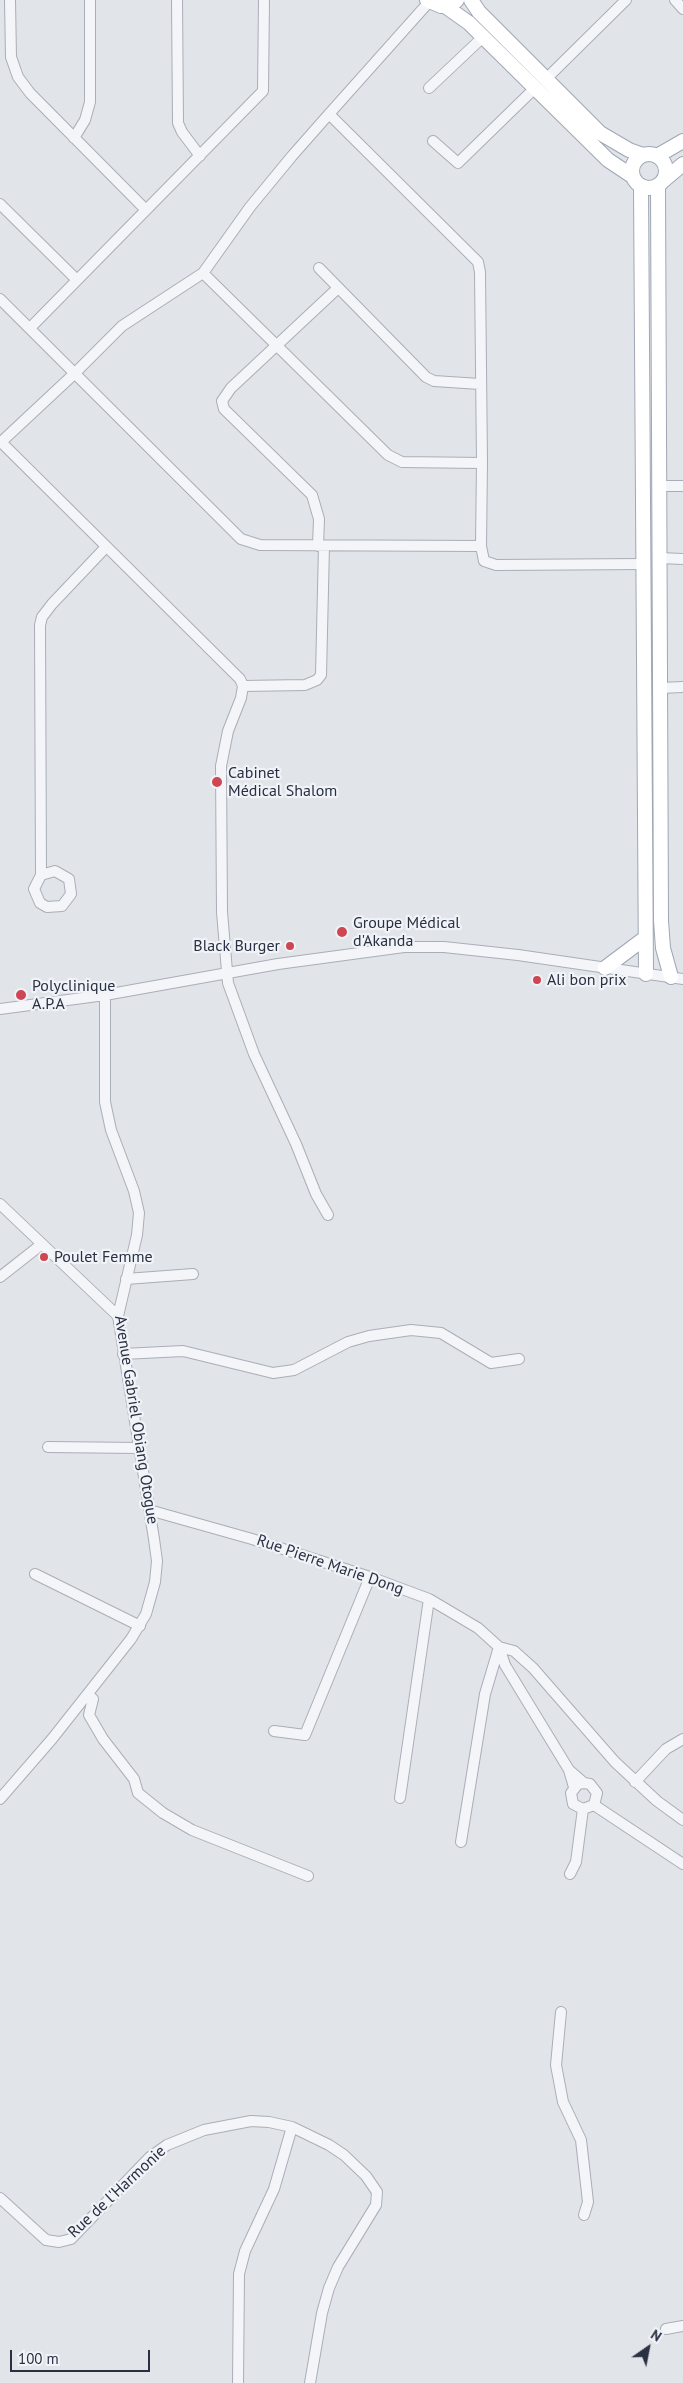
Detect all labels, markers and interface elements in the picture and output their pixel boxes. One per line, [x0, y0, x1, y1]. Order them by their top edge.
place label: Cabinet Médical Shalom [228, 763, 337, 801]
marker: Cabinet Médical Shalom [210, 775, 224, 789]
place label: Groupe Médical d'Akanda [353, 913, 460, 951]
marker: Groupe Médical d'Akanda [335, 925, 349, 939]
place label: Black Burger [193, 936, 280, 956]
marker: Black Burger [284, 940, 296, 952]
place label: Ali bon prix [547, 970, 626, 990]
marker: Ali bon prix [531, 974, 543, 986]
place label: Polyclinique A.P.A [32, 976, 115, 1014]
marker: Polyclinique A.P.A [14, 988, 28, 1002]
place label: Poulet Femme [54, 1247, 153, 1267]
marker: Poulet Femme [38, 1251, 50, 1263]
street label: Avenue Gabriel Obiang Otogue [110, 1314, 162, 1526]
street label: Rue Pierre Marie Dong [254, 1531, 406, 1599]
street label: Rue de l'Harmonie [64, 2142, 170, 2242]
north arrow [623, 2323, 673, 2373]
text: N [647, 2325, 665, 2345]
scale bar [12, 2340, 152, 2372]
text: 100 m [18, 2349, 59, 2368]

